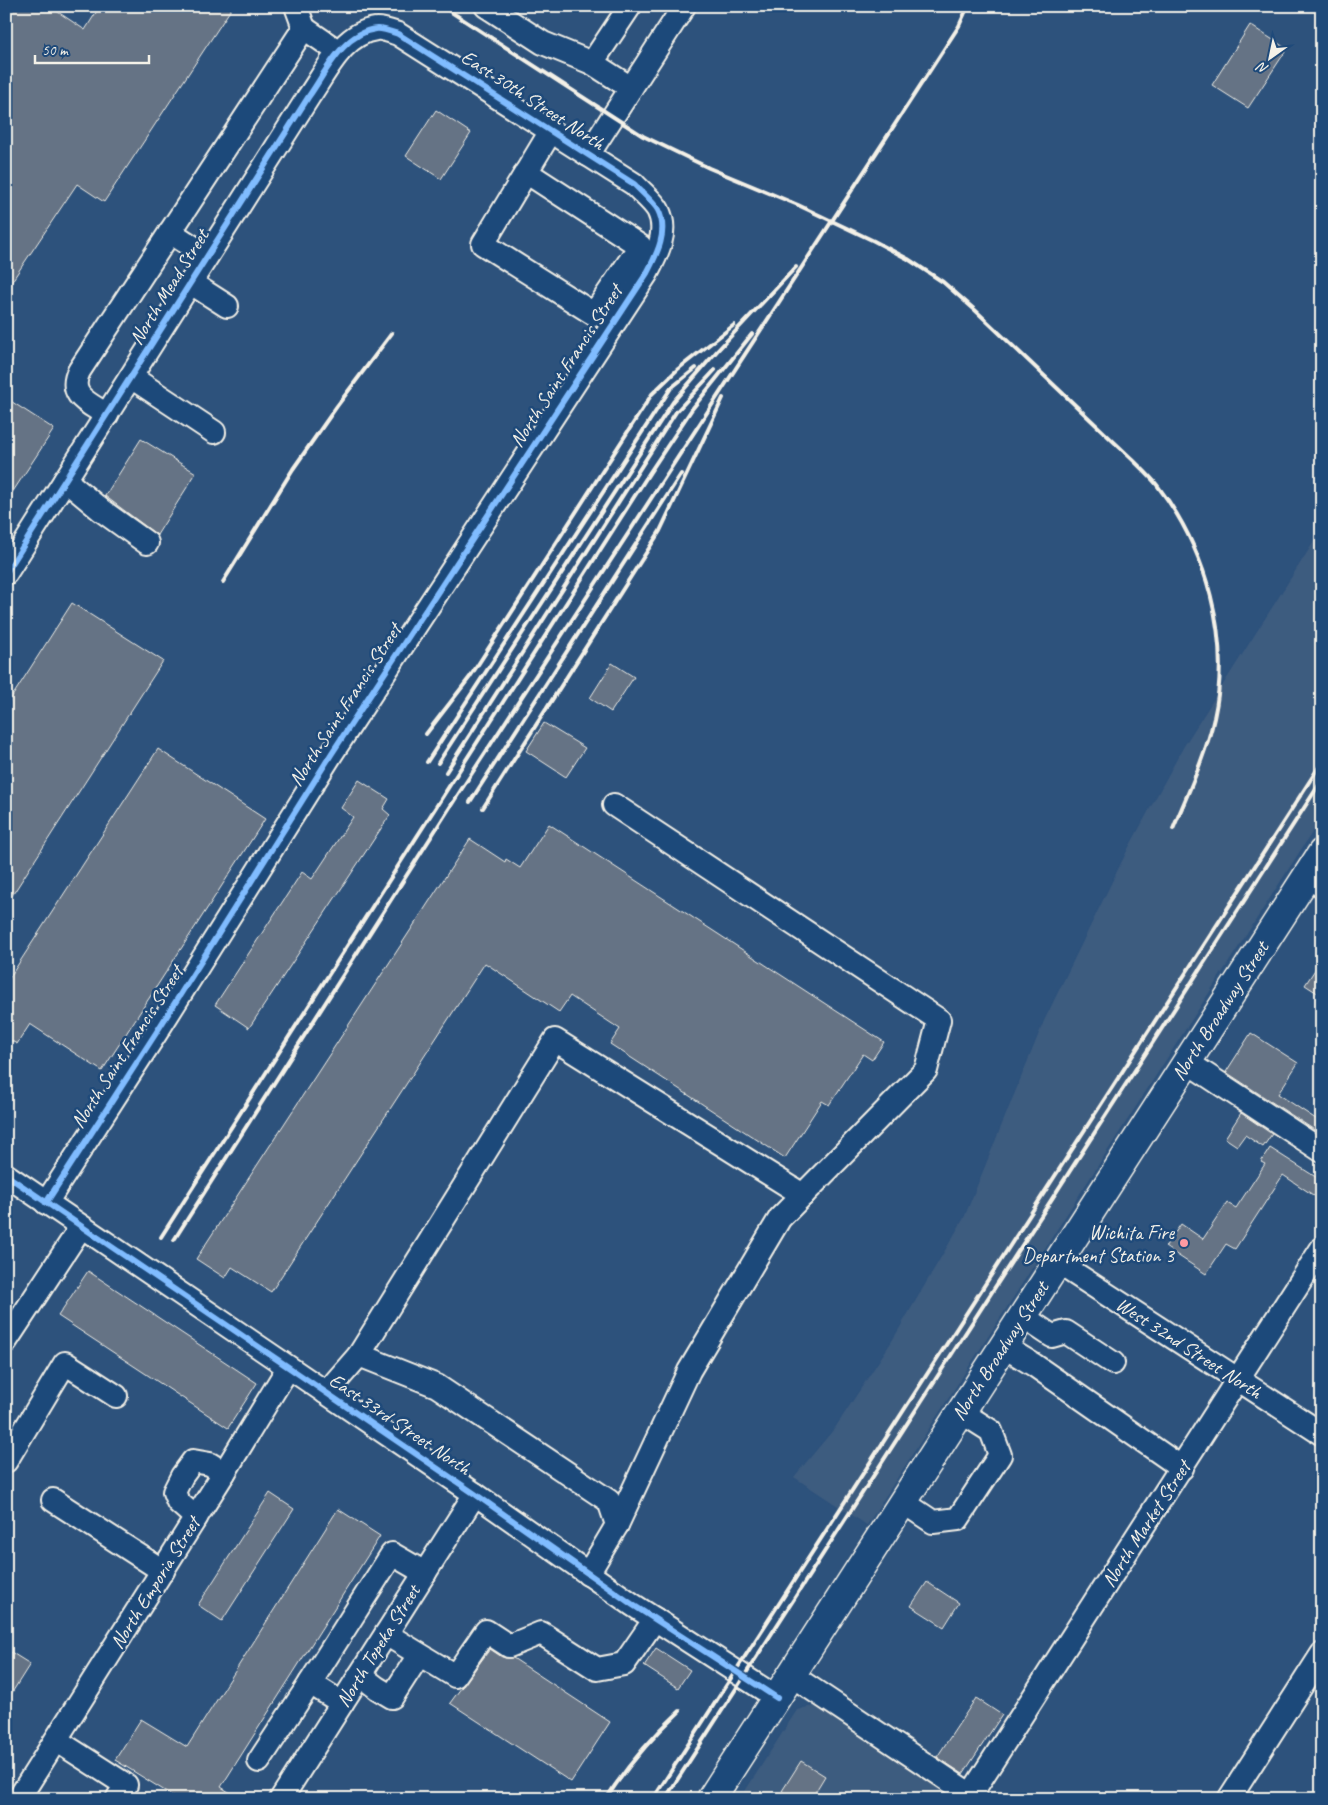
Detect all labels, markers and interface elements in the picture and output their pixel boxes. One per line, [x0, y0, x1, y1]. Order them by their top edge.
scale bar [35, 32, 149, 64]
north arrow [1246, 32, 1296, 82]
text: 50 m [42, 41, 69, 60]
street label: East 30th Street North [457, 44, 610, 156]
text: N [1253, 58, 1271, 78]
street label: North Mead Street [124, 223, 216, 349]
street label: North Saint Francis Street [504, 277, 630, 452]
street label: North Saint Francis Street [283, 616, 409, 791]
street label: North Broadway Street [1166, 935, 1275, 1085]
street label: North Saint Francis Street [65, 958, 191, 1133]
place label: Wichita Fire Department Station 3 [1022, 1220, 1176, 1268]
marker: Wichita Fire Department Station 3 [1178, 1237, 1190, 1249]
street label: North Broadway Street [946, 1275, 1055, 1425]
street label: West 32nd Street North [1111, 1291, 1267, 1405]
street label: East 33rd Street North [324, 1367, 476, 1481]
street label: North Market Street [1096, 1453, 1198, 1592]
street label: North Emporia Street [104, 1510, 207, 1654]
street label: North Topeka Street [330, 1578, 427, 1712]

